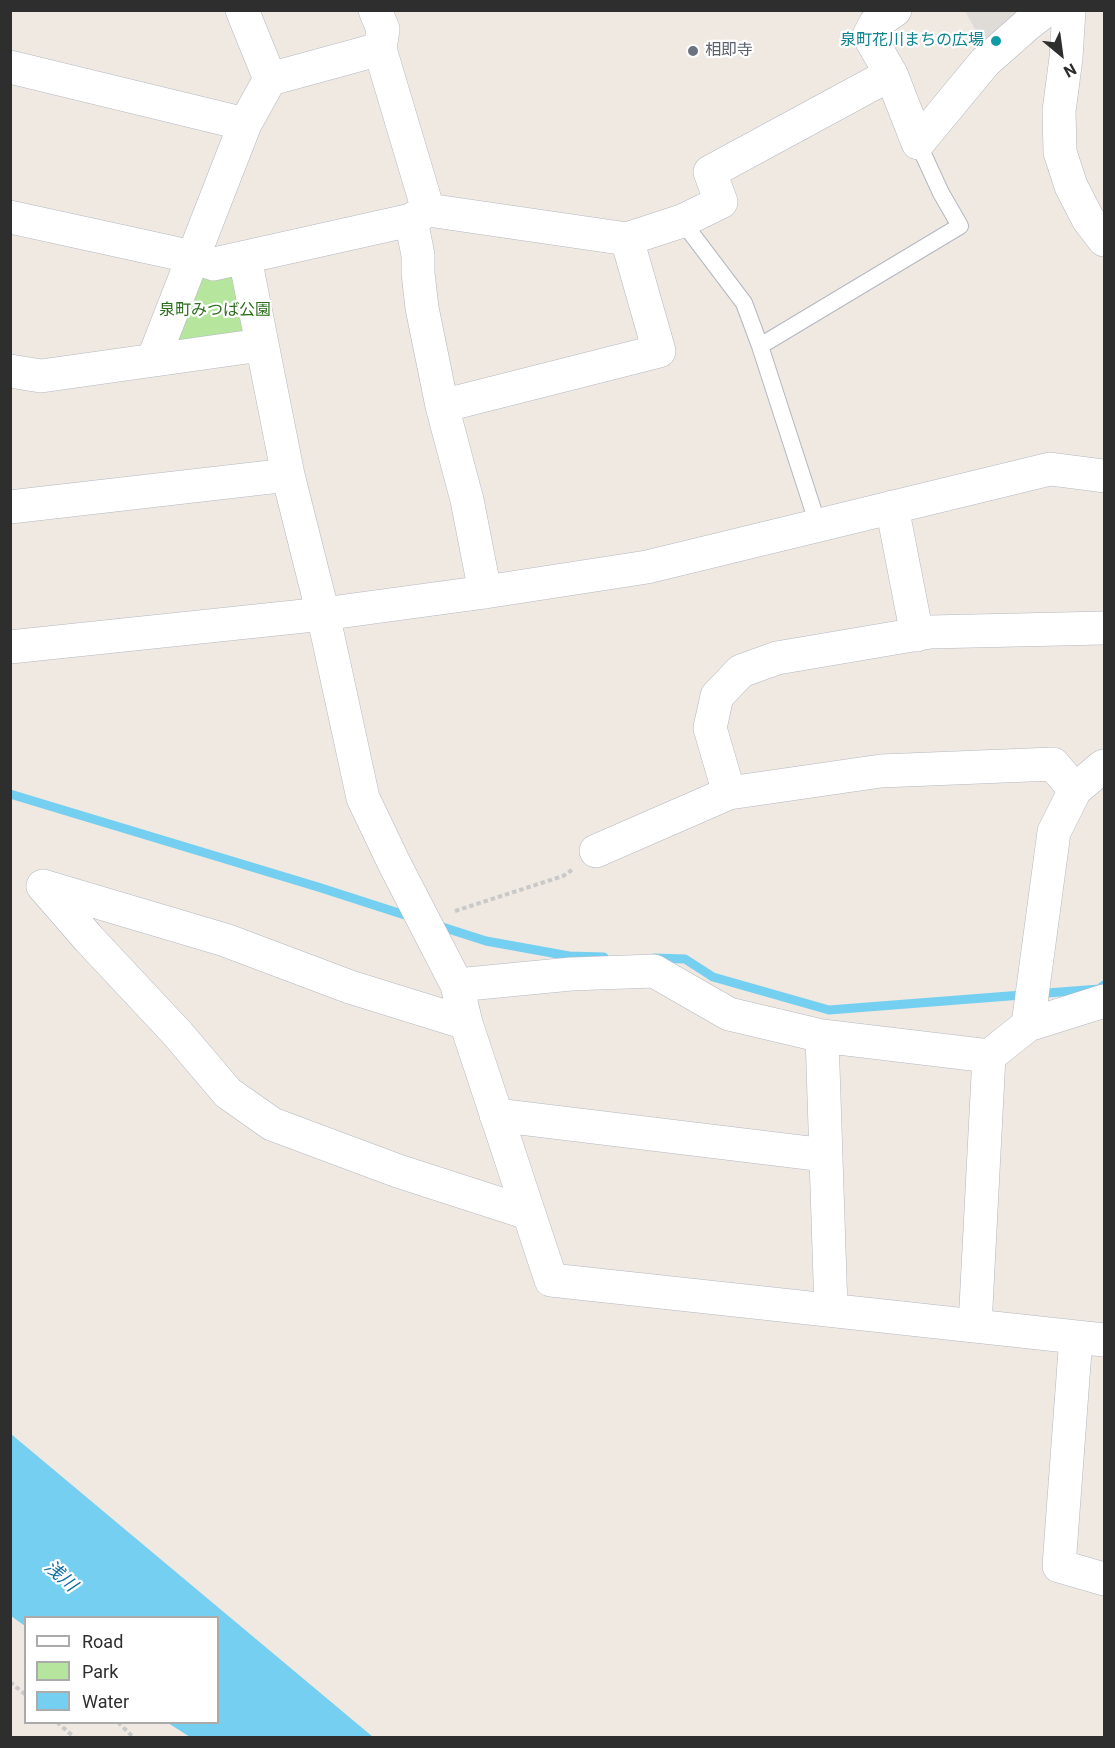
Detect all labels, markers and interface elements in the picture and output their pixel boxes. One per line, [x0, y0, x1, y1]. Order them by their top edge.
north arrow [1031, 24, 1091, 84]
place label: 泉町花川まちの広場 [840, 31, 984, 51]
marker: 泉町花川まちの広場 [989, 34, 1003, 48]
place label: 相即寺 [705, 41, 753, 61]
marker: 相即寺 [686, 44, 700, 58]
text: N [1060, 59, 1080, 81]
park label: 泉町みつば公園 [159, 301, 271, 321]
water label: 浅川 [39, 1557, 81, 1597]
legend [24, 1616, 219, 1724]
text: Road [82, 1631, 123, 1652]
text: Park [82, 1661, 118, 1682]
text: Water [82, 1691, 129, 1712]

